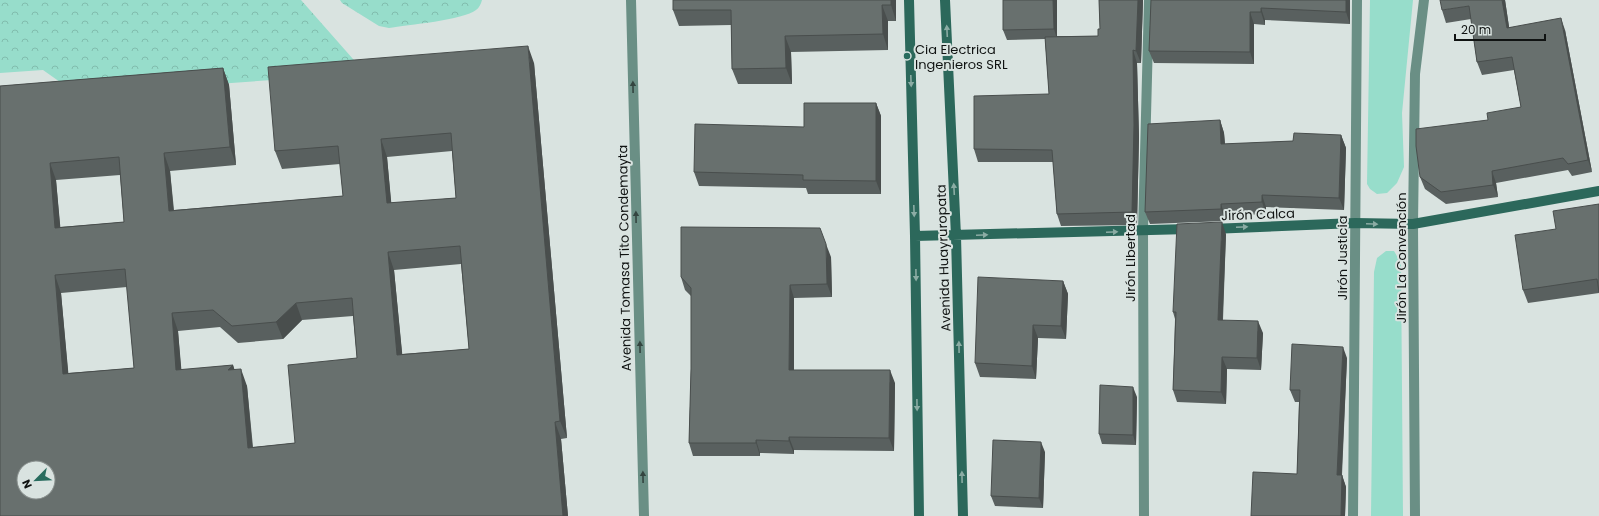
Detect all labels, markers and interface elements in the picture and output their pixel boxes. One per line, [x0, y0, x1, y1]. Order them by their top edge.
scale bar [1455, 16, 1545, 42]
text: 20 m [1461, 21, 1491, 38]
one-way arrow [943, 25, 950, 37]
place label: Cia Electrica Ingenieros SRL [915, 40, 1008, 74]
marker: Cia Electrica Ingenieros SRL [902, 51, 912, 61]
one-way arrow [908, 75, 914, 88]
one-way arrow [630, 80, 636, 93]
street label: Avenida Tomasa Tito Condemayta [613, 145, 636, 371]
one-way arrow [951, 182, 957, 195]
street label: Avenida Huayruropata [931, 184, 956, 332]
street label: Jirón La Convención [1392, 192, 1411, 324]
street label: Jirón Calca [1221, 204, 1295, 225]
one-way arrow [911, 205, 918, 217]
one-way arrow [633, 210, 639, 223]
street label: Jirón Libertad [1121, 214, 1140, 302]
street label: Jirón Justicia [1333, 216, 1352, 300]
one-way arrow [1366, 221, 1379, 227]
one-way arrow [1236, 224, 1248, 231]
one-way arrow [1106, 229, 1119, 235]
one-way arrow [976, 232, 988, 239]
one-way arrow [912, 269, 919, 281]
one-way arrow [956, 340, 962, 353]
one-way arrow [636, 341, 643, 353]
one-way arrow [914, 399, 920, 412]
north arrow [16, 460, 56, 500]
one-way arrow [640, 470, 646, 483]
one-way arrow [959, 470, 965, 483]
text: N [18, 477, 36, 491]

